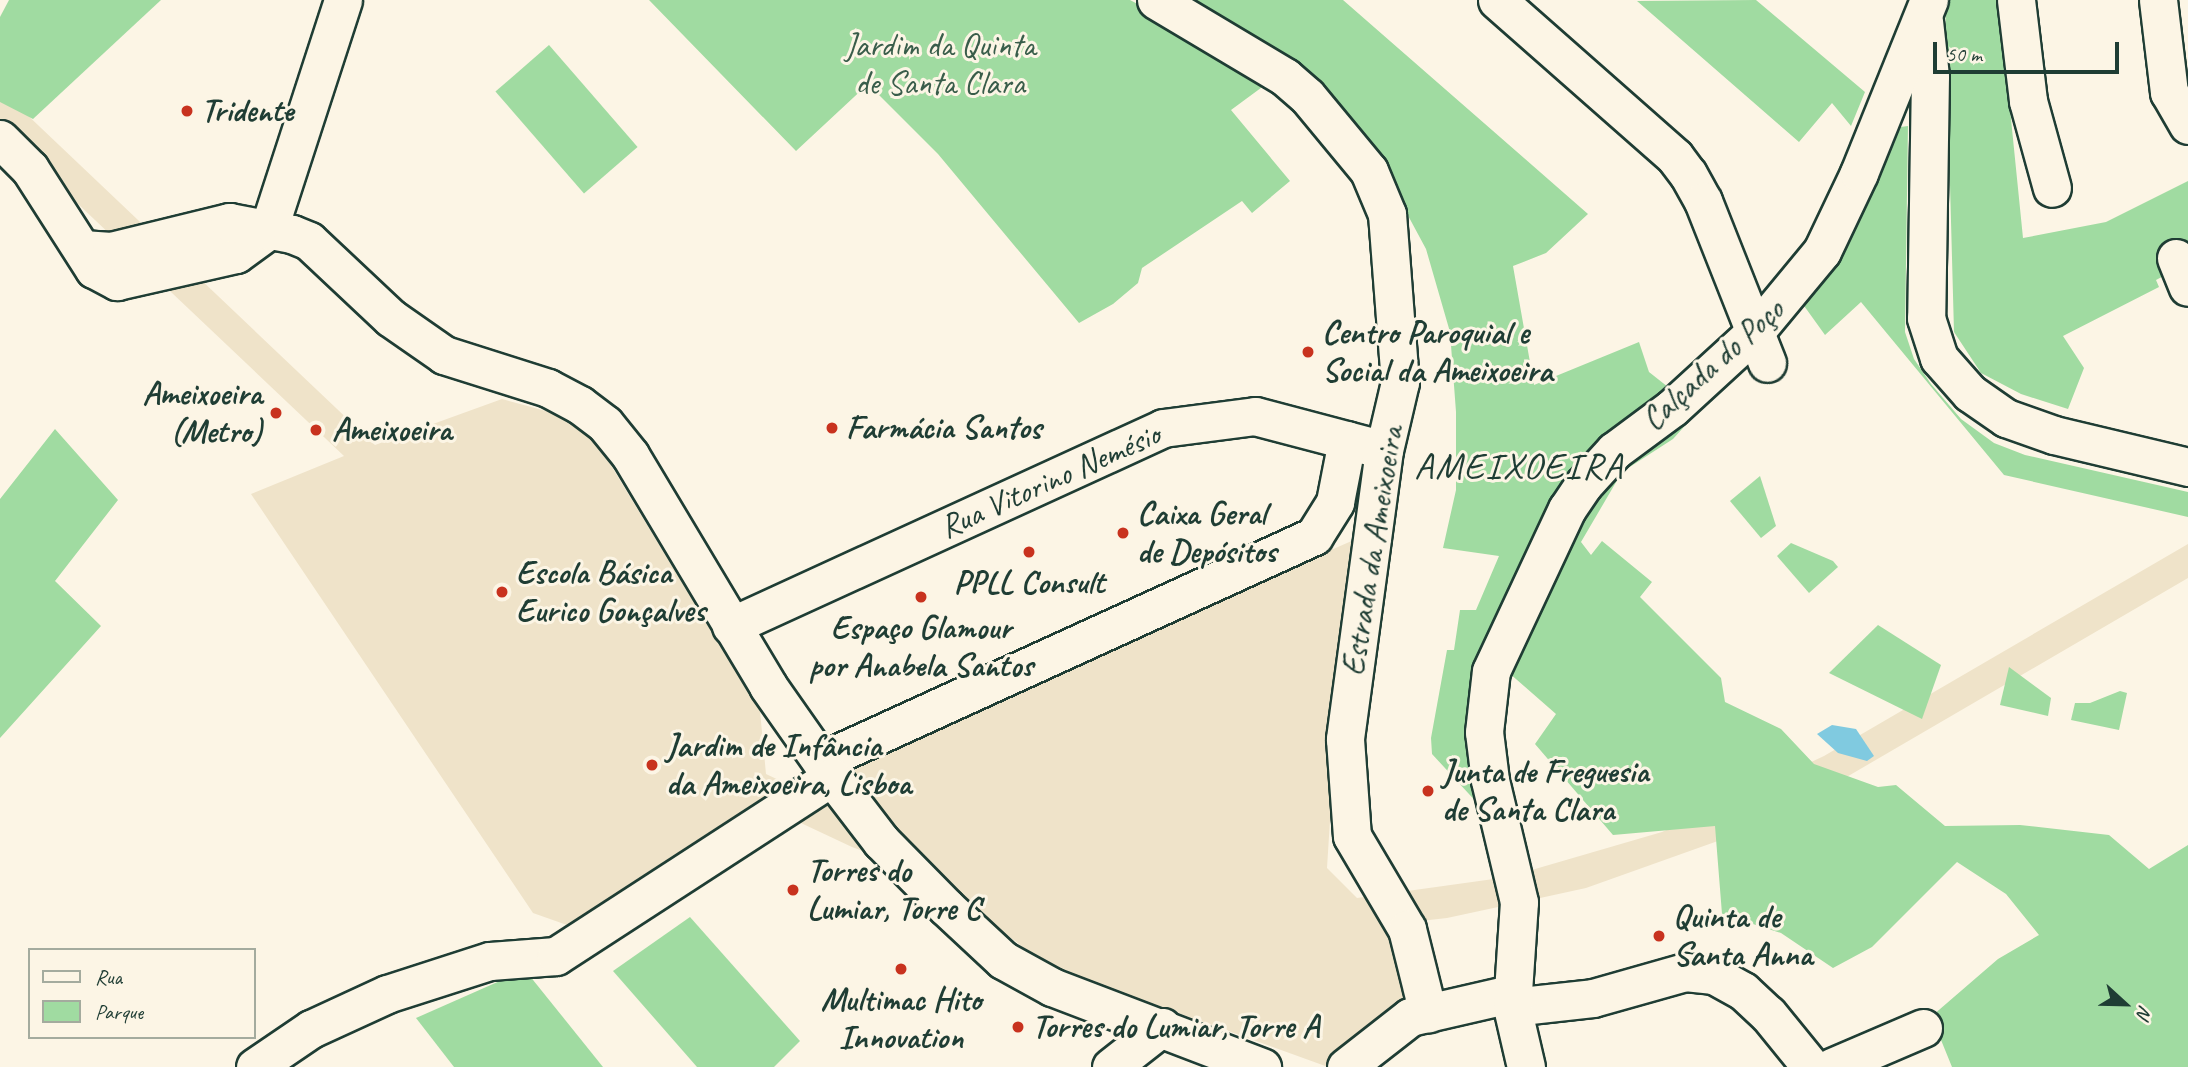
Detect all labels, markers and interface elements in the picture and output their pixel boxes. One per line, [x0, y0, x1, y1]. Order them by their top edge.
park label: Jardim da Quinta de Santa Clara [844, 26, 1036, 104]
scale bar [1936, 28, 2122, 72]
text: 50 m [1946, 41, 1982, 67]
place label: Tridente [201, 91, 293, 131]
marker: Tridente [179, 103, 195, 119]
street label: Calçada do Poço [1634, 291, 1792, 439]
place label: Centro Paroquial e Social da Ameixoeira [1322, 313, 1552, 391]
marker: Centro Paroquial e Social da Ameixoeira [1300, 344, 1316, 360]
place label: Ameixoeira (Metro) [142, 374, 262, 452]
marker: Ameixoeira (Metro) [268, 405, 284, 421]
place label: Farmácia Santos [846, 408, 1042, 448]
place label: Ameixoeira [332, 410, 452, 450]
street label: Rua Vitorino Nemésio [934, 415, 1166, 547]
marker: Ameixoeira [306, 420, 326, 440]
marker: Farmácia Santos [824, 420, 840, 436]
street label: Estrada da Ameixoeira [1334, 423, 1412, 679]
district label: AMEIXOEIRA [1416, 444, 1622, 488]
place label: Caixa Geral de Depósitos [1137, 494, 1277, 572]
marker: Caixa Geral de Depósitos [1115, 525, 1131, 541]
marker: PPLL Consult [1021, 544, 1037, 560]
place label: Escola Básica Eurico Gonçalves [516, 553, 705, 631]
place label: PPLL Consult [954, 563, 1104, 603]
marker: Escola Básica Eurico Gonçalves [494, 584, 510, 600]
marker: Espaço Glamour por Anabela Santos [913, 589, 929, 605]
place label: Espaço Glamour por Anabela Santos [809, 608, 1033, 686]
place label: Jardim de Infância da Ameixoeira, Lisboa [666, 726, 909, 804]
place label: Junta de Freguesia de Santa Clara [1442, 752, 1649, 830]
marker: Jardim de Infância da Ameixoeira, Lisboa [644, 757, 660, 773]
marker: Junta de Freguesia de Santa Clara [1420, 783, 1436, 799]
place label: Torres do Lumiar, Torre C [807, 851, 980, 929]
marker: Torres do Lumiar, Torre C [785, 882, 801, 898]
place label: Quinta de Santa Anna [1673, 897, 1813, 975]
marker: Quinta de Santa Anna [1651, 928, 1667, 944]
legend [28, 948, 256, 1039]
marker: Multimac Hito Innovation [893, 961, 909, 977]
text: Rua [95, 964, 122, 990]
north arrow [2090, 969, 2160, 1039]
place label: Multimac Hito Innovation [821, 980, 981, 1058]
text: Parque [95, 999, 143, 1025]
text: N [2131, 1002, 2158, 1022]
place label: Torres do Lumiar, Torre A [1032, 1007, 1318, 1047]
marker: Torres do Lumiar, Torre A [1010, 1019, 1026, 1035]

